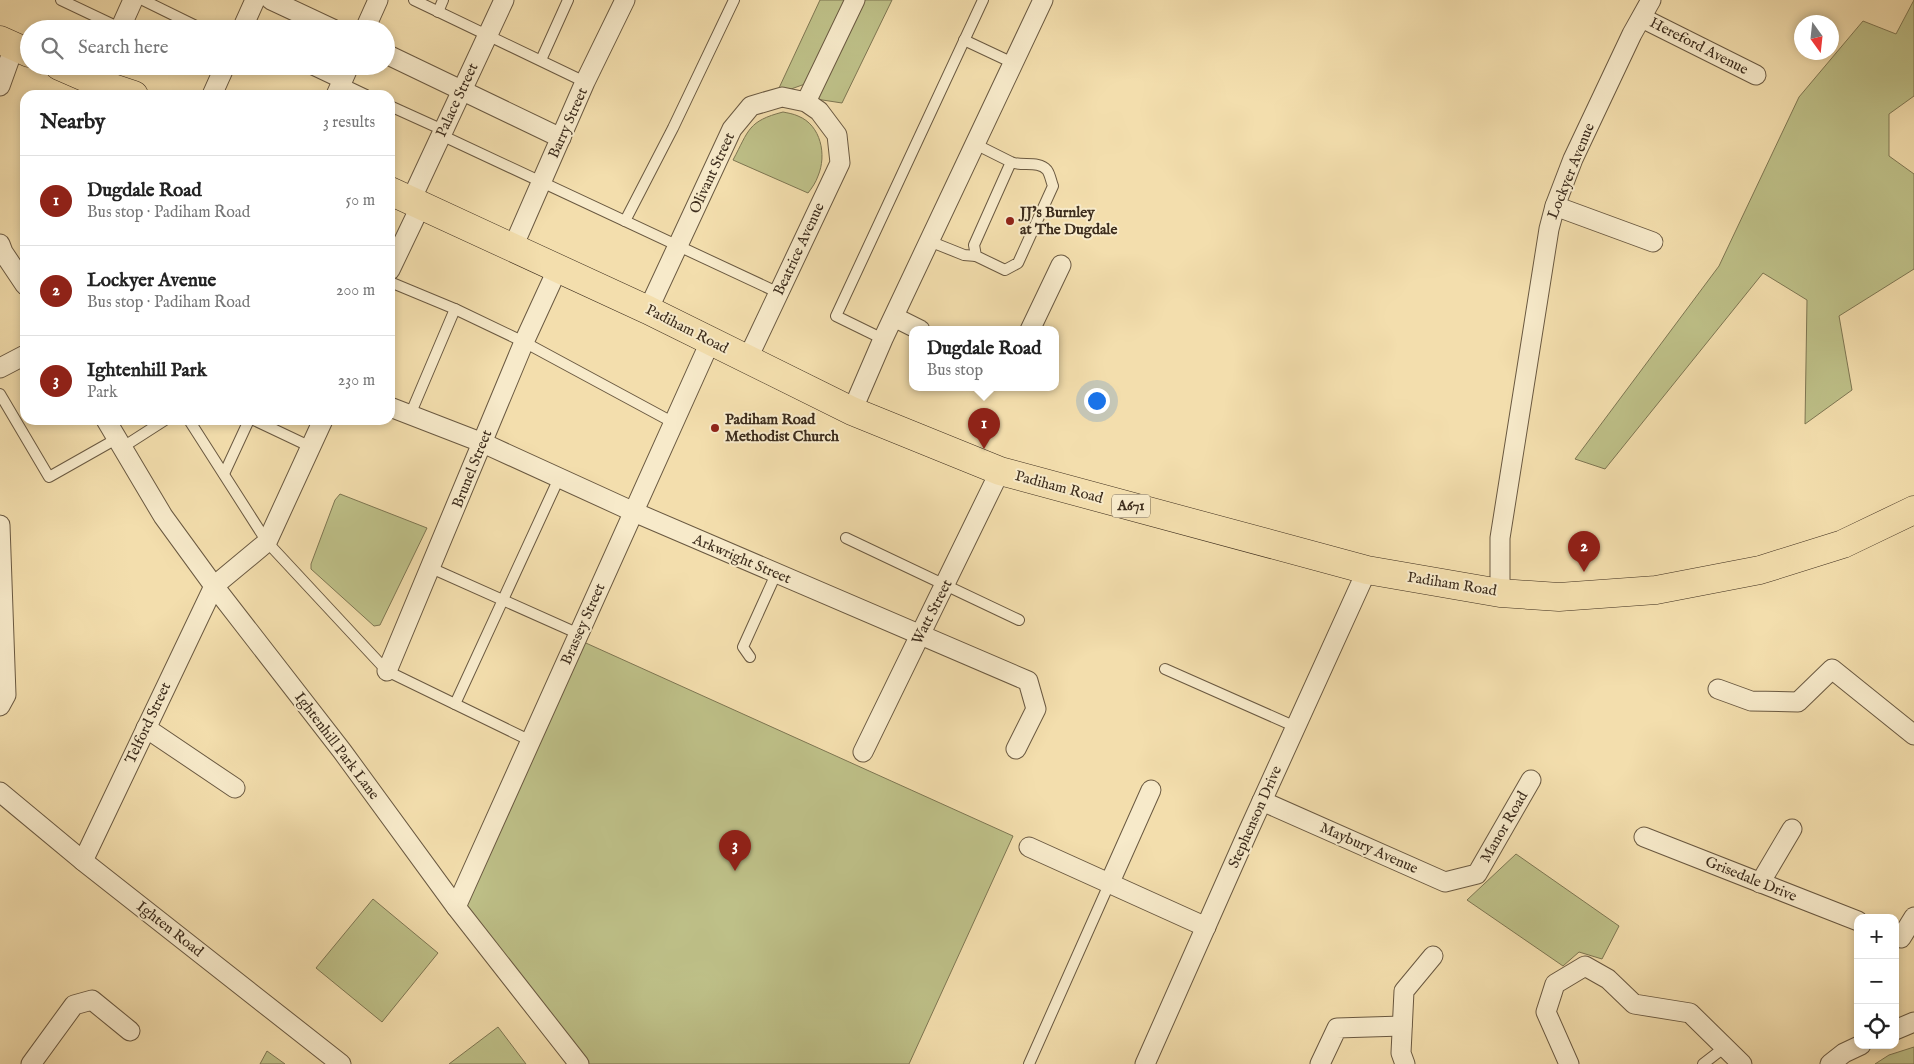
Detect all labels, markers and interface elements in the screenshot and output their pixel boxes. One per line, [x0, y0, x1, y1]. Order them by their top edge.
street label: Hereford Avenue [1647, 13, 1752, 79]
north arrow [1794, 15, 1839, 60]
search box [20, 20, 395, 75]
icon: search [38, 34, 66, 62]
text: Search here [78, 36, 169, 60]
street label: Palace Street [432, 60, 482, 140]
street label: Barry Street [544, 85, 592, 161]
text: Nearby [40, 109, 105, 136]
text: 3 results [323, 113, 375, 133]
street label: Lockyer Avenue [1543, 120, 1599, 222]
street label: Olivant Street [685, 129, 739, 217]
text: Dugdale Road [87, 179, 202, 203]
text: 1 [53, 191, 59, 211]
text: 50 m [346, 191, 375, 211]
street label: Beatrice Avenue [769, 199, 829, 298]
text: Bus stop · Padiham Road [87, 203, 250, 223]
place label: JJ’s Burnley at The Dugdale [1018, 203, 1117, 239]
marker: JJ’s Burnley at The Dugdale [1004, 215, 1016, 227]
text: Lockyer Avenue [87, 269, 216, 293]
text: 2 [52, 281, 60, 301]
text: 200 m [336, 281, 375, 301]
text: Bus stop · Padiham Road [87, 293, 250, 313]
street label: Padiham Road [642, 300, 732, 358]
popup [909, 326, 1059, 391]
text: Dugdale Road [927, 337, 1041, 361]
text: Ightenhill Park [87, 359, 207, 383]
text: Bus stop [927, 361, 983, 381]
text: 3 [53, 371, 59, 391]
text: 230 m [338, 371, 375, 391]
text: Park [87, 383, 117, 403]
your location [1084, 388, 1110, 414]
pin: 1 [968, 408, 1000, 449]
place label: Padiham Road Methodist Church [725, 410, 840, 446]
marker: Padiham Road Methodist Church [709, 422, 721, 434]
street label: Brunel Street [448, 427, 496, 511]
street label: Padiham Road [1013, 466, 1106, 508]
road number: A671 [1112, 494, 1150, 518]
street label: Arkwright Street [689, 529, 794, 588]
pin: 2 [1568, 531, 1600, 572]
street label: Padiham Road [1406, 568, 1499, 601]
street label: Watt Street [907, 576, 957, 648]
street label: Brassey Street [557, 580, 609, 668]
street label: Telford Street [121, 679, 175, 767]
street label: Ightenhill Park Lane [290, 688, 384, 804]
street label: Stephenson Drive [1224, 763, 1286, 871]
street label: Manor Road [1476, 787, 1533, 866]
street label: Maybury Avenue [1317, 818, 1421, 878]
pin: 3 [719, 830, 751, 871]
street label: Grisedale Drive [1702, 852, 1800, 906]
street label: Ighten Road [133, 897, 208, 962]
map controls [1854, 914, 1899, 1049]
button: + [1854, 914, 1899, 959]
button: − [1854, 959, 1899, 1004]
button: locate [1854, 1004, 1899, 1049]

